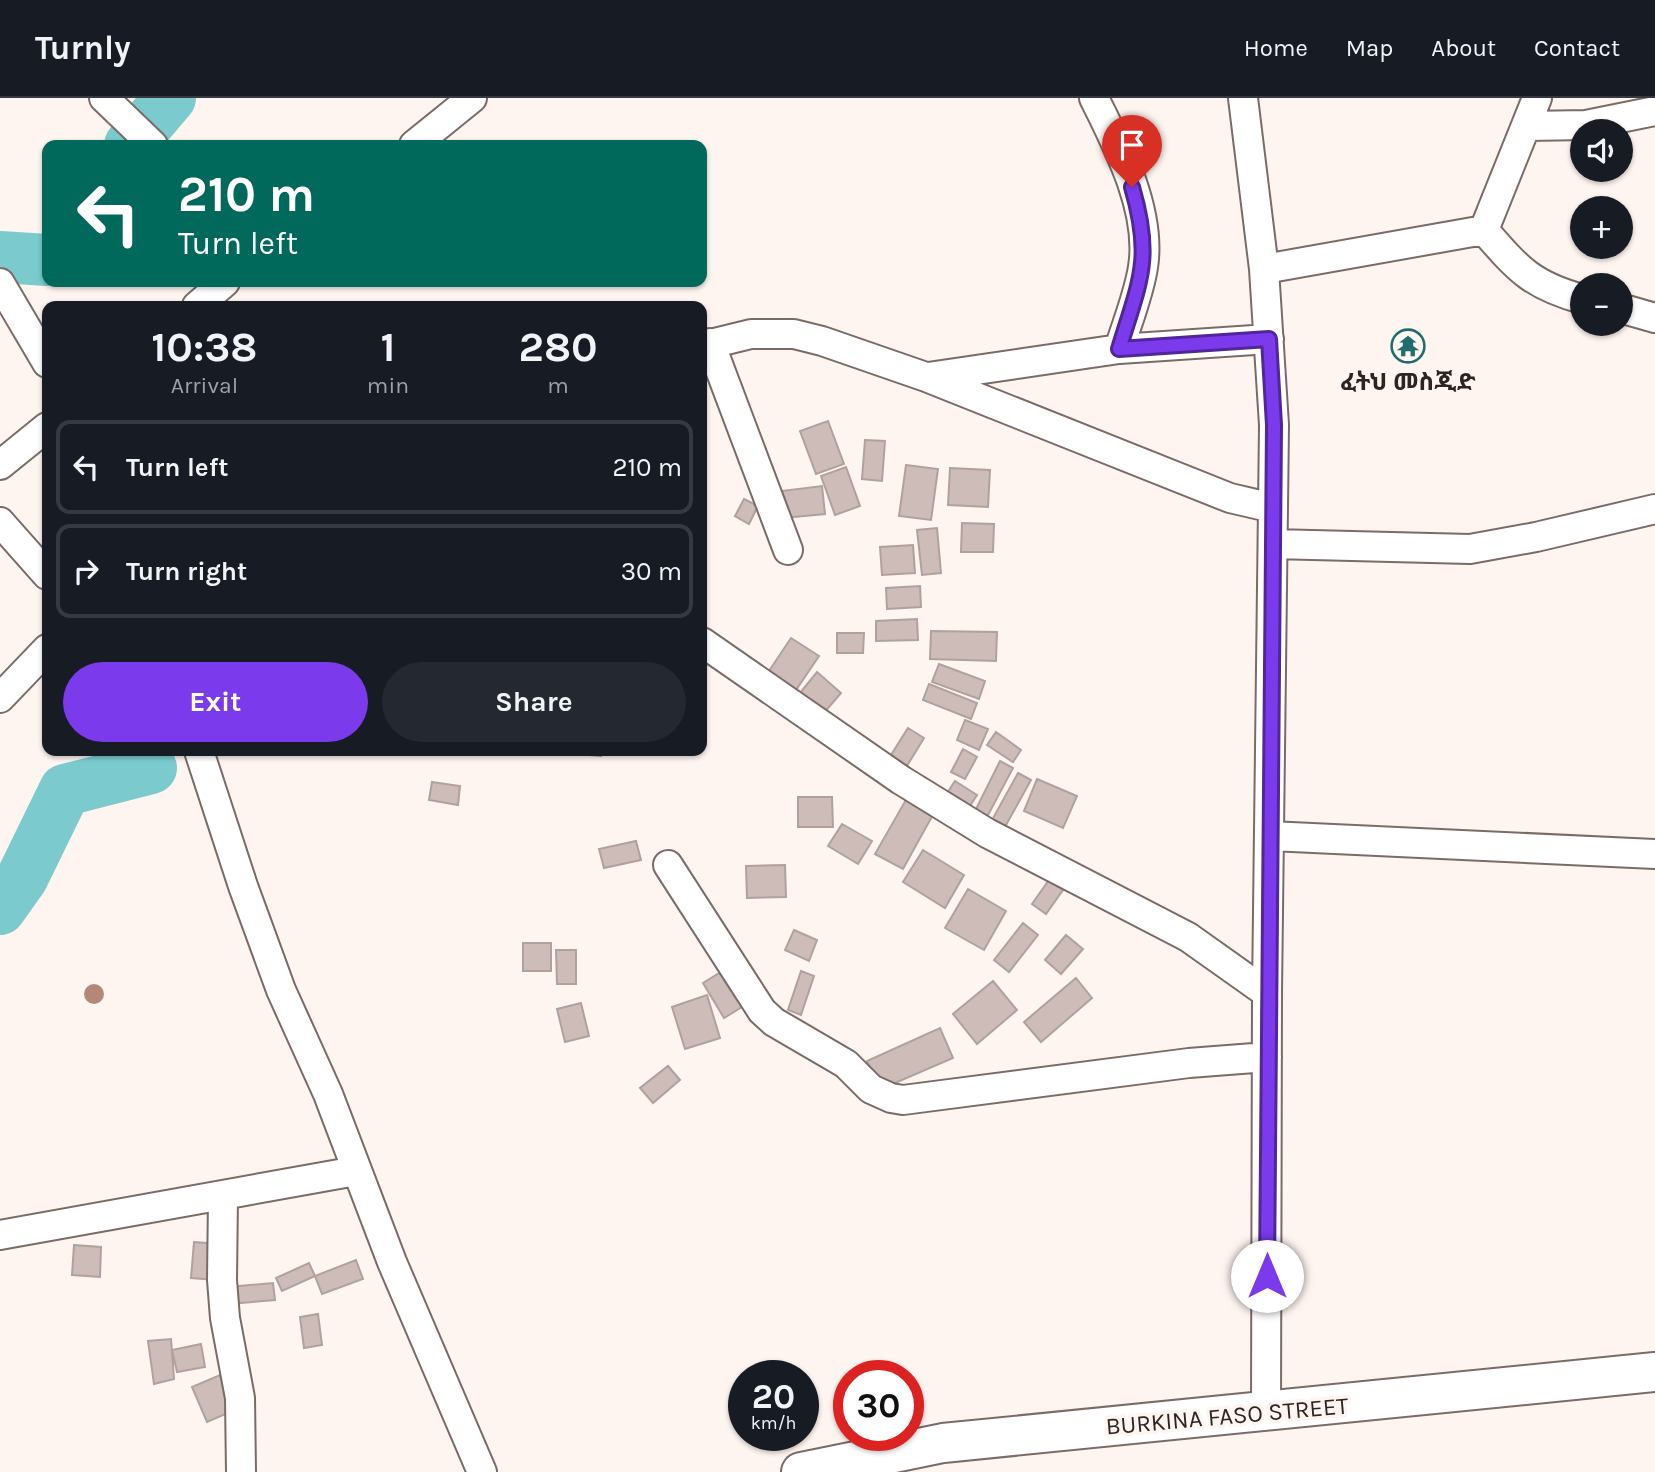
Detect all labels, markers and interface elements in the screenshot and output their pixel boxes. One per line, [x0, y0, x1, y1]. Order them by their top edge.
text: Turnly [35, 29, 131, 67]
text: Home [1244, 34, 1308, 62]
text: Map [1346, 34, 1393, 62]
text: About [1431, 34, 1496, 62]
text: Contact [1534, 34, 1620, 62]
pin [1102, 115, 1162, 187]
map controls [1570, 119, 1633, 336]
button: sound [1570, 119, 1633, 182]
icon: arrive [1113, 126, 1151, 164]
text: 210 m [178, 166, 315, 223]
icon: left [63, 168, 154, 259]
button: + [1570, 196, 1633, 259]
text: Turn left [178, 225, 298, 262]
button: − [1570, 273, 1633, 336]
text: 10:38 [151, 322, 258, 372]
text: 1 [381, 322, 395, 372]
text: 280 [518, 322, 598, 372]
temple icon: ፈትህ መስጂድ [1389, 327, 1427, 365]
place label: ፈትህ መስጂድ [1340, 368, 1476, 396]
text: Arrival [171, 372, 238, 399]
text: min [367, 372, 409, 399]
text: m [547, 372, 569, 399]
icon: left [67, 448, 105, 486]
text: Turn left [126, 452, 228, 483]
text: 210 m [612, 452, 682, 483]
icon: right [67, 552, 105, 590]
text: Turn right [126, 556, 247, 587]
text: 30 m [621, 556, 682, 587]
button: Exit [63, 662, 368, 742]
button: Share [382, 662, 686, 742]
position arrow [1230, 1239, 1304, 1313]
speed limit sign: 30 [833, 1360, 924, 1451]
text: 20 [752, 1376, 795, 1417]
street label: BURKINA FASO STREET [1105, 1391, 1349, 1441]
text: km/h [751, 1412, 796, 1434]

